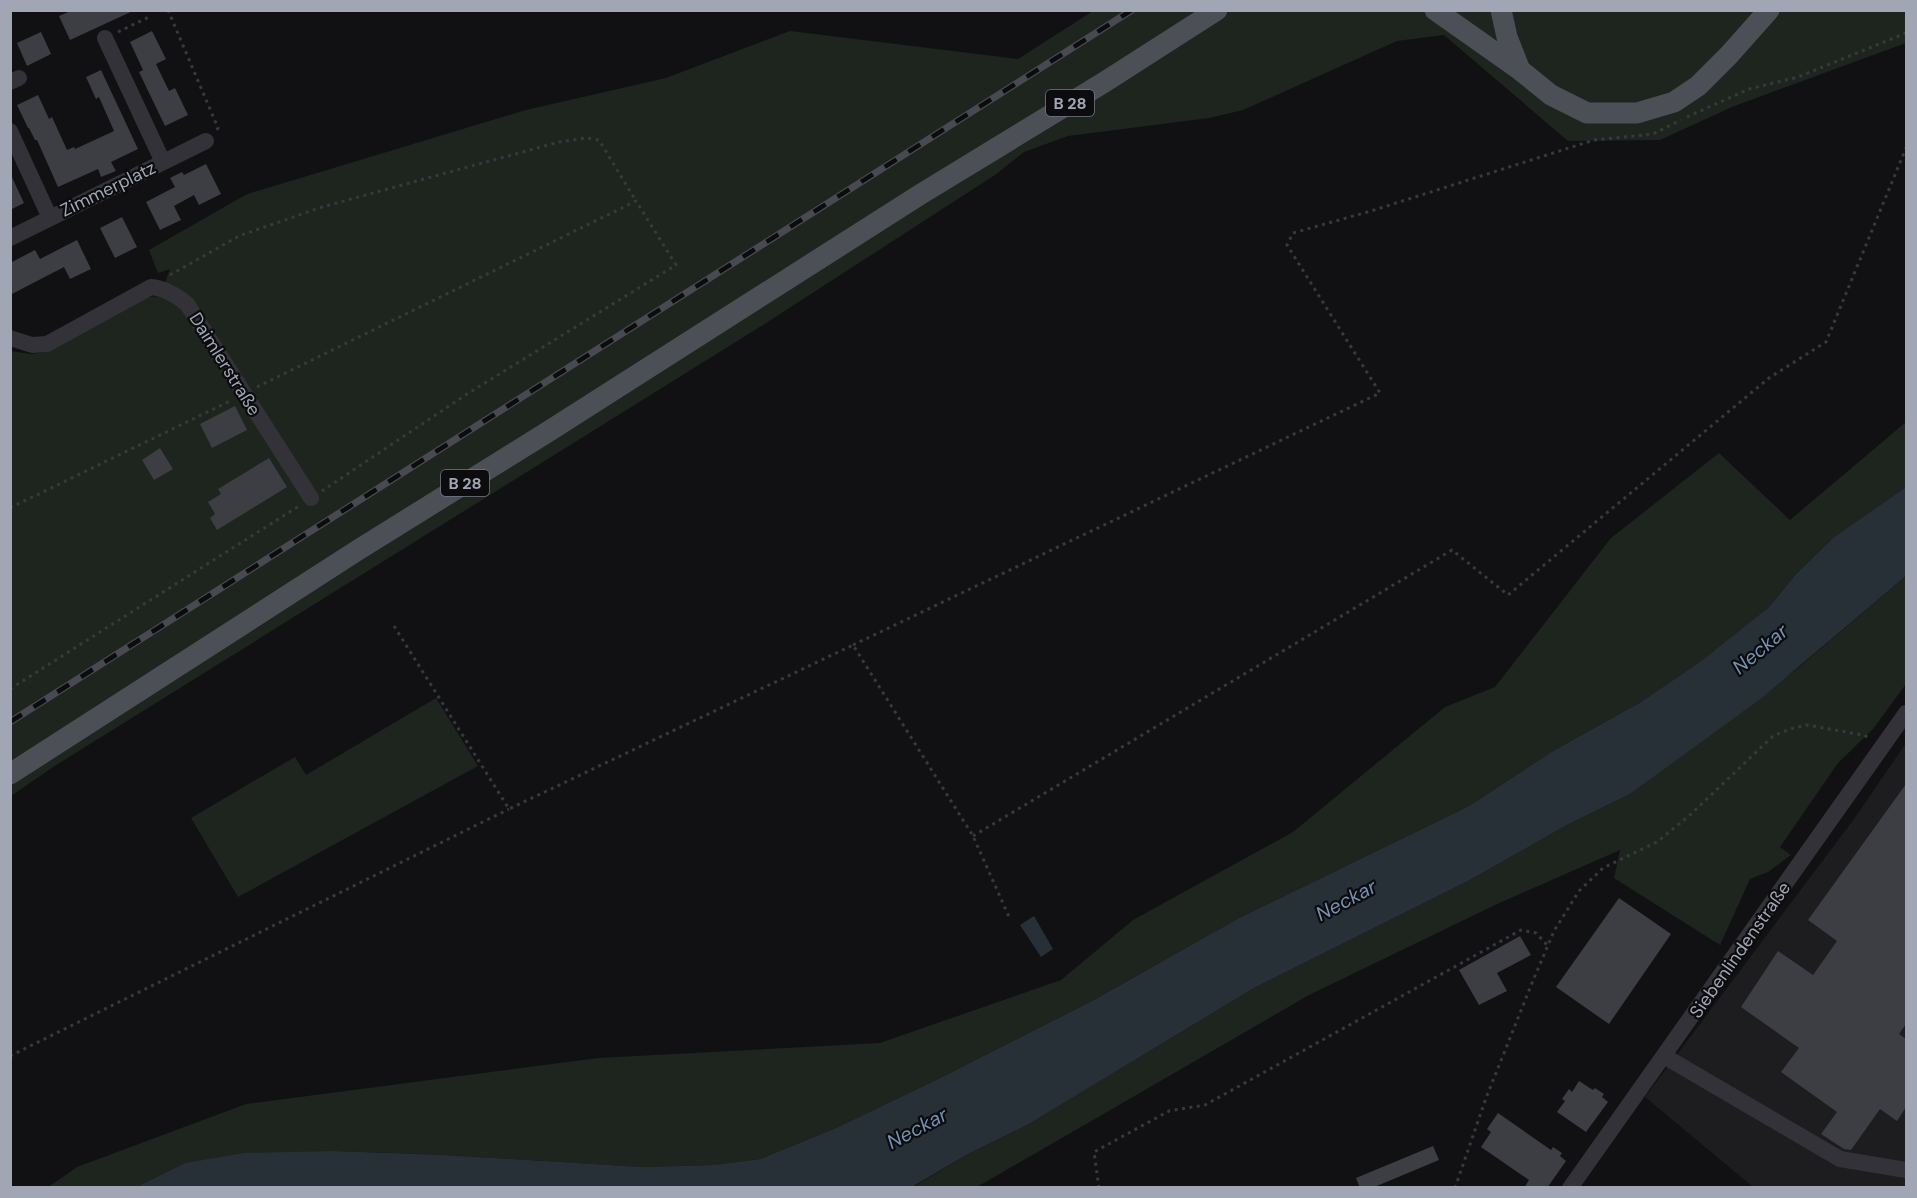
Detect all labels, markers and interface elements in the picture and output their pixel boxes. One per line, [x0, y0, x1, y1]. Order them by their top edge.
road number: B 28 [1046, 90, 1094, 116]
street label: Zimmerplatz [56, 156, 160, 222]
street label: Daimlerstraße [184, 308, 266, 420]
road number: B 28 [441, 470, 489, 496]
water label: Neckar [1727, 618, 1794, 680]
water label: Neckar [1311, 873, 1381, 927]
street label: Siebenlindenstraße [1684, 877, 1796, 1023]
water label: Neckar [882, 1101, 952, 1155]

